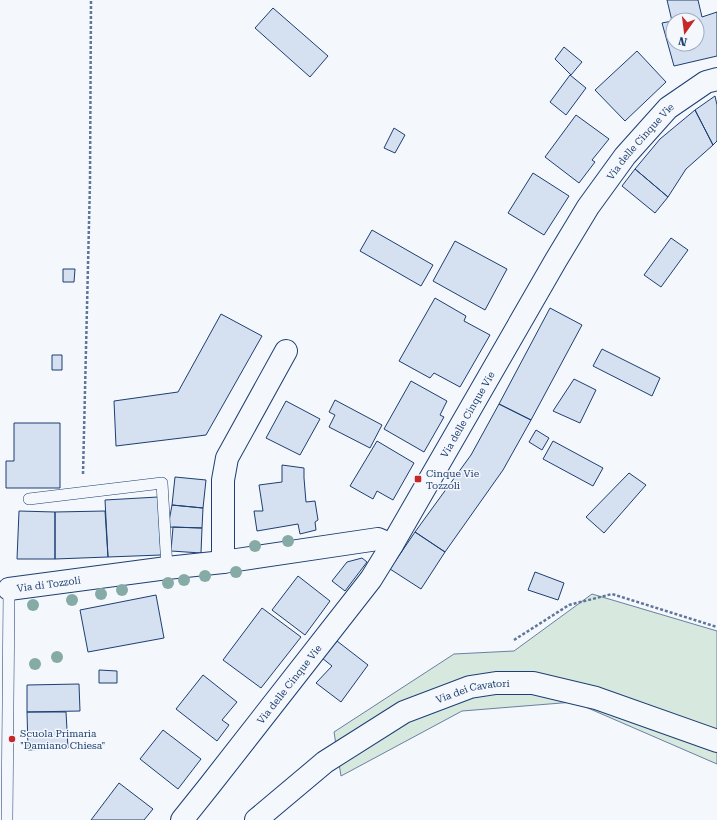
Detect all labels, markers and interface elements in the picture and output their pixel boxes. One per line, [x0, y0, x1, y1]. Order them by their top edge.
north arrow [665, 12, 705, 52]
text: N [677, 34, 688, 49]
street label: Via delle Cinque Vie [605, 101, 676, 182]
street label: Via delle Cinque Vie [439, 369, 497, 460]
place label: Cinque Vie Tozzoli [426, 468, 480, 491]
marker: Cinque Vie Tozzoli [413, 474, 423, 484]
street label: Via di Tozzoli [16, 575, 81, 594]
street label: Via delle Cinque Vie [255, 642, 324, 726]
street label: Via dei Cavatori [434, 678, 510, 705]
place label: Scuola Primaria "Damiano Chiesa" [20, 728, 105, 751]
marker: Scuola Primaria "Damiano Chiesa" [7, 734, 17, 744]

